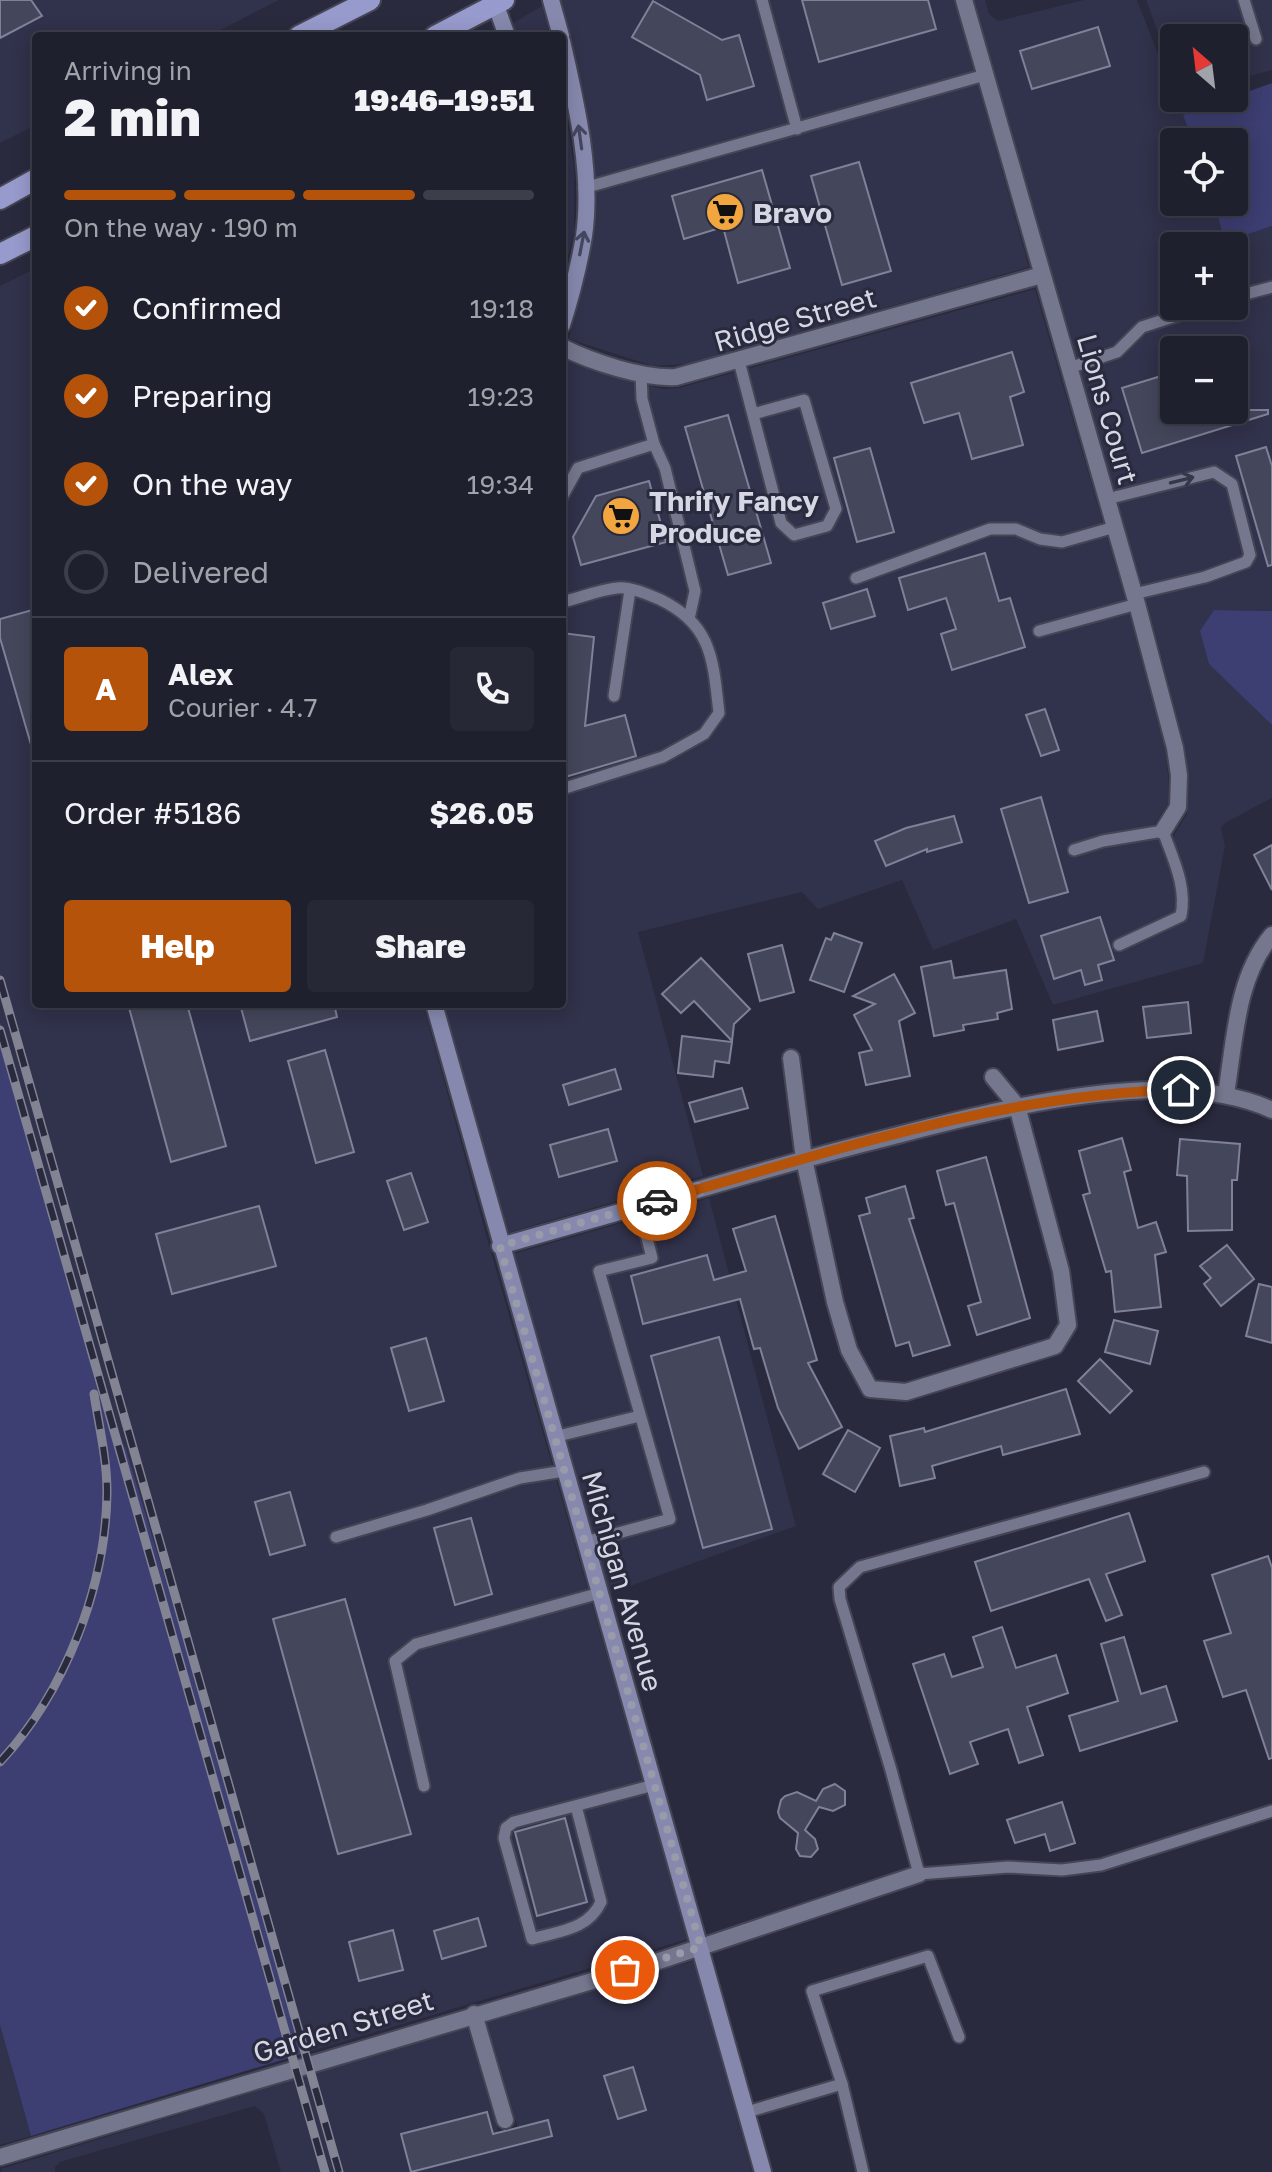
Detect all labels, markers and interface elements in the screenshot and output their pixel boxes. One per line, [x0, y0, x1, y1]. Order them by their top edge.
north arrow [1160, 24, 1248, 112]
map controls [1160, 24, 1248, 424]
text: Arriving in [64, 55, 192, 86]
text: 19:46–19:51 [354, 82, 534, 118]
text: 2 min [64, 85, 201, 147]
one-way arrow [572, 124, 587, 150]
button: locate [1160, 128, 1248, 216]
supermarket icon: Bravo [704, 191, 746, 233]
place label: Bravo [753, 196, 832, 229]
text: On the way · 190 m [64, 212, 298, 243]
one-way arrow [575, 231, 590, 256]
button: + [1160, 232, 1248, 320]
street label: Ridge Street [710, 280, 880, 358]
icon: check [64, 286, 108, 330]
text: Confirmed [132, 290, 282, 326]
text: 19:18 [469, 293, 534, 324]
street label: Lions Court [1071, 330, 1145, 488]
button: − [1160, 336, 1248, 424]
icon: check [64, 374, 108, 418]
text: Preparing [132, 378, 273, 414]
text: 19:23 [468, 381, 534, 412]
icon: check [64, 462, 108, 506]
text: On the way [132, 466, 292, 502]
text: 19:34 [467, 469, 534, 500]
one-way arrow [1169, 471, 1195, 486]
place label: Thrify Fancy Produce [649, 484, 819, 549]
supermarket icon: Thrify Fancy Produce [600, 495, 642, 537]
text: Delivered [132, 554, 269, 590]
button: phone [450, 647, 534, 731]
text: Alex [168, 656, 233, 692]
text: A [95, 671, 117, 707]
text: Courier · 4.7 [168, 692, 318, 723]
text: Order #5186 [64, 795, 241, 831]
text: $26.05 [429, 795, 534, 831]
button: Help [64, 900, 291, 992]
button: Share [307, 900, 534, 992]
pin [1147, 1056, 1215, 1124]
icon: home [1159, 1068, 1203, 1112]
courier [617, 1161, 697, 1241]
icon: car [635, 1179, 679, 1223]
street label: Michigan Avenue [576, 1467, 670, 1695]
pin [591, 1936, 659, 2004]
icon: bag [603, 1948, 647, 1992]
street label: Garden Street [249, 1983, 437, 2069]

